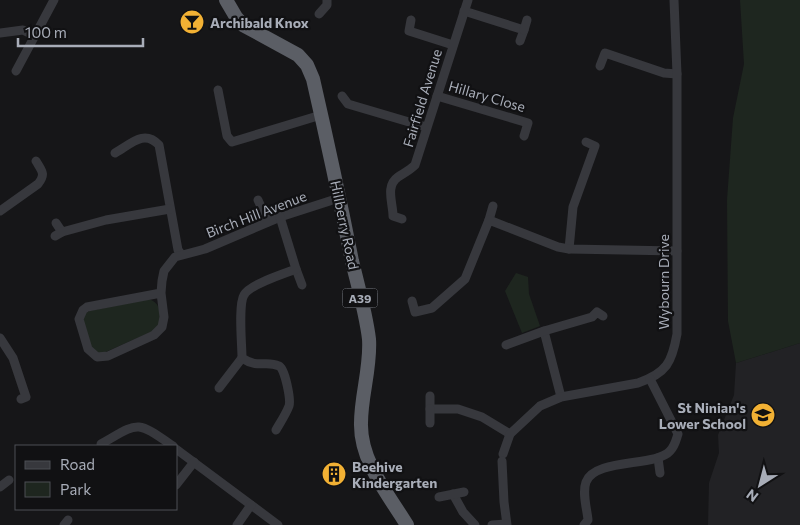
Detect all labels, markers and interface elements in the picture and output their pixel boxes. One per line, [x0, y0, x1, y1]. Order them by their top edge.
bar icon: Archibald Knox [179, 9, 205, 35]
place label: Archibald Knox [210, 14, 309, 31]
scale bar [18, 15, 142, 47]
text: 100 m [25, 23, 67, 41]
street label: Fairfield Avenue [399, 47, 445, 149]
street label: Hillary Close [447, 77, 527, 115]
street label: Hillberry Road [327, 179, 363, 271]
street label: Birch Hill Avenue [203, 187, 309, 241]
street label: Wybourn Drive [655, 234, 672, 330]
road number: A39 [342, 288, 378, 308]
place label: St Ninian's Lower School [659, 399, 746, 432]
school or university icon: St Ninian's Lower School [750, 402, 776, 428]
legend [15, 445, 178, 510]
text: Road [60, 455, 95, 473]
place label: Beehive Kindergarten [352, 458, 437, 491]
north arrow [735, 460, 785, 510]
building icon: Beehive Kindergarten [321, 461, 347, 487]
text: Park [60, 480, 91, 498]
text: N [743, 486, 761, 506]

